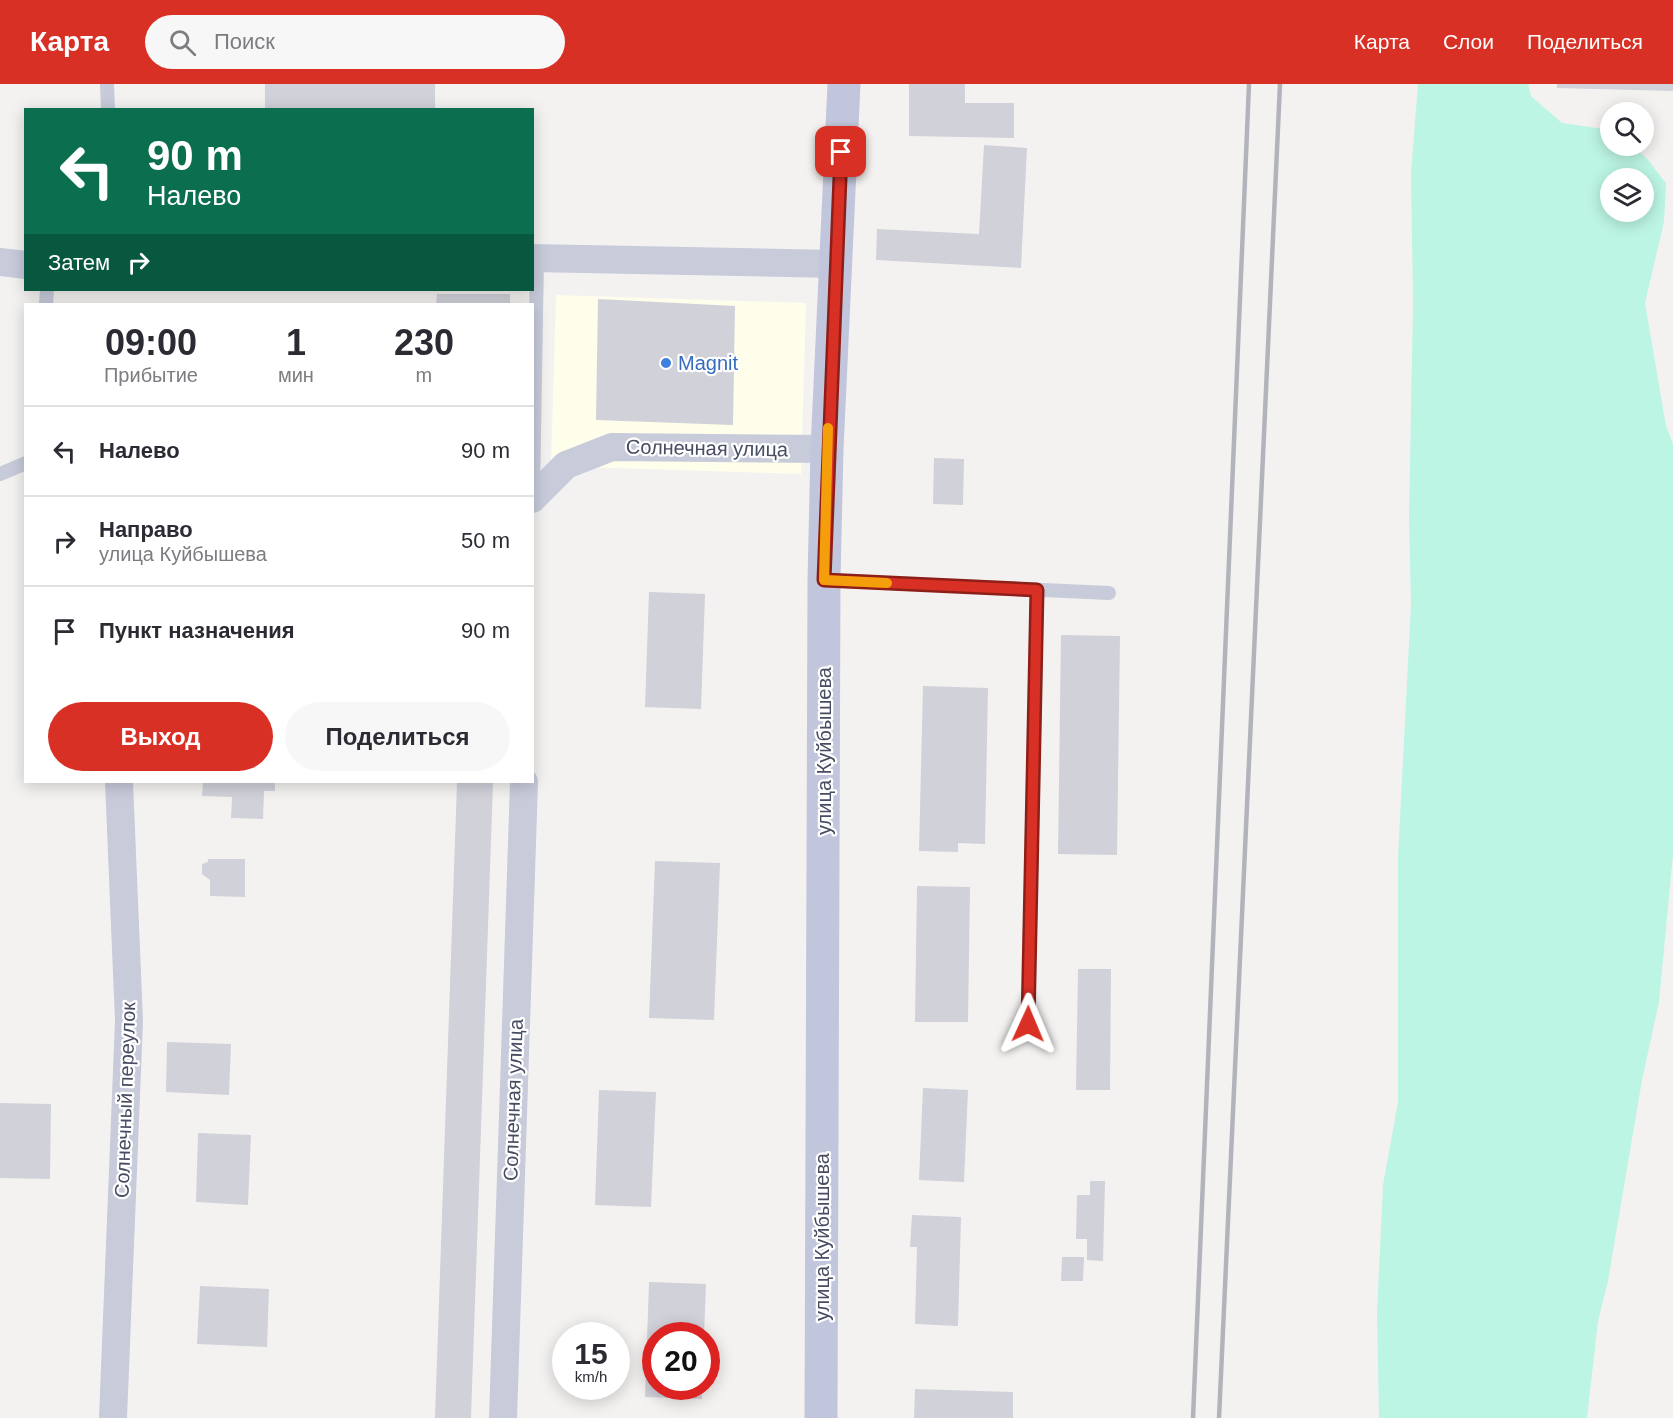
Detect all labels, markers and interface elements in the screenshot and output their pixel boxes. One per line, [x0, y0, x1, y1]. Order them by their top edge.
search box [145, 15, 565, 69]
text: Карта [30, 26, 109, 57]
icon: search [166, 26, 199, 59]
text: Поиск [214, 29, 275, 54]
text: Карта [1354, 30, 1410, 53]
text: Слои [1443, 30, 1494, 53]
text: Поделиться [1527, 30, 1643, 53]
map controls [1600, 102, 1654, 222]
button: search [1600, 102, 1654, 156]
pin [815, 126, 866, 177]
icon: left [48, 132, 126, 210]
text: 90 m [147, 132, 243, 179]
icon: arrive [824, 135, 857, 168]
button: layers [1600, 168, 1654, 222]
text: Налево [147, 181, 241, 211]
icon: right [122, 246, 155, 279]
text: Затем [48, 250, 110, 275]
text: 09:00 [105, 322, 197, 363]
text: 1 [286, 322, 306, 363]
text: 230 [394, 322, 454, 363]
place label: Magnit [678, 352, 738, 374]
marker: Magnit [659, 356, 673, 370]
text: Прибытие [104, 364, 198, 386]
text: мин [278, 364, 314, 386]
text: m [416, 364, 432, 386]
icon: left [48, 435, 81, 468]
street label: Солнечная улица [626, 436, 789, 460]
text: Налево [99, 438, 180, 463]
text: 90 m [461, 438, 510, 463]
text: Направо [99, 517, 193, 542]
icon: right [48, 525, 81, 558]
text: 50 m [461, 528, 510, 553]
text: улица Куйбышева [99, 543, 267, 565]
icon: arrive [48, 615, 81, 648]
text: Пункт назначения [99, 618, 295, 643]
text: 90 m [461, 618, 510, 643]
street label: улица Куйбышева [813, 666, 835, 835]
button: Выход [48, 702, 273, 771]
button: Поделиться [285, 702, 510, 771]
position arrow [996, 992, 1060, 1056]
street label: Солнечный переулок [111, 1001, 139, 1198]
street label: Солнечная улица [499, 1018, 527, 1181]
street label: улица Куйбышева [811, 1152, 833, 1321]
speed limit sign: 20 [642, 1322, 720, 1400]
text: 15 [574, 1337, 608, 1370]
text: km/h [575, 1368, 607, 1385]

